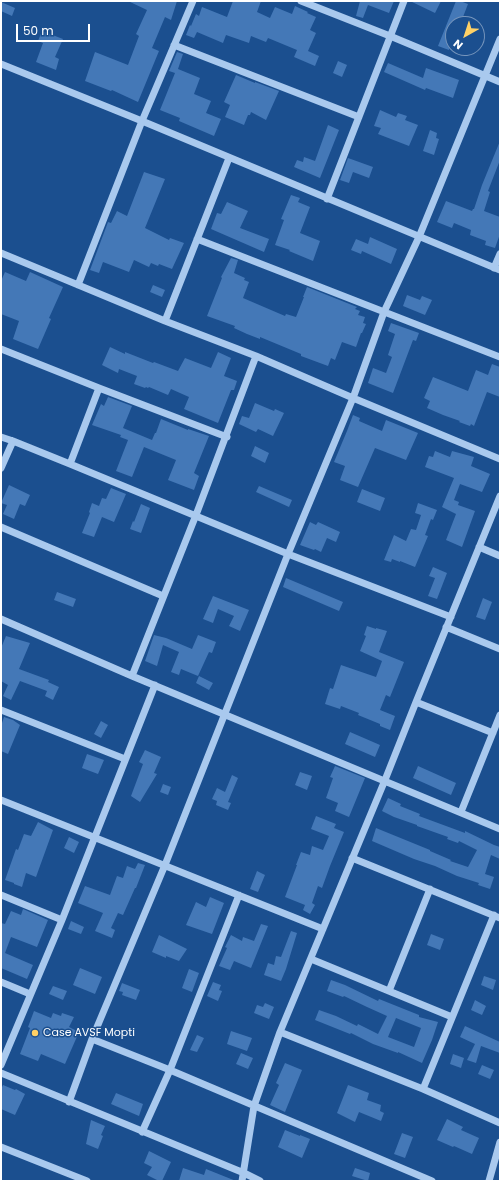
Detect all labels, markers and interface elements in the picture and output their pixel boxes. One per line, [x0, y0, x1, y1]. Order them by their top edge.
scale bar [18, 16, 92, 42]
north arrow [445, 16, 485, 56]
text: 50 m [23, 22, 54, 39]
text: N [450, 36, 466, 53]
place label: Case AVSF Mopti [43, 1026, 135, 1040]
marker: Case AVSF Mopti [30, 1028, 40, 1038]

